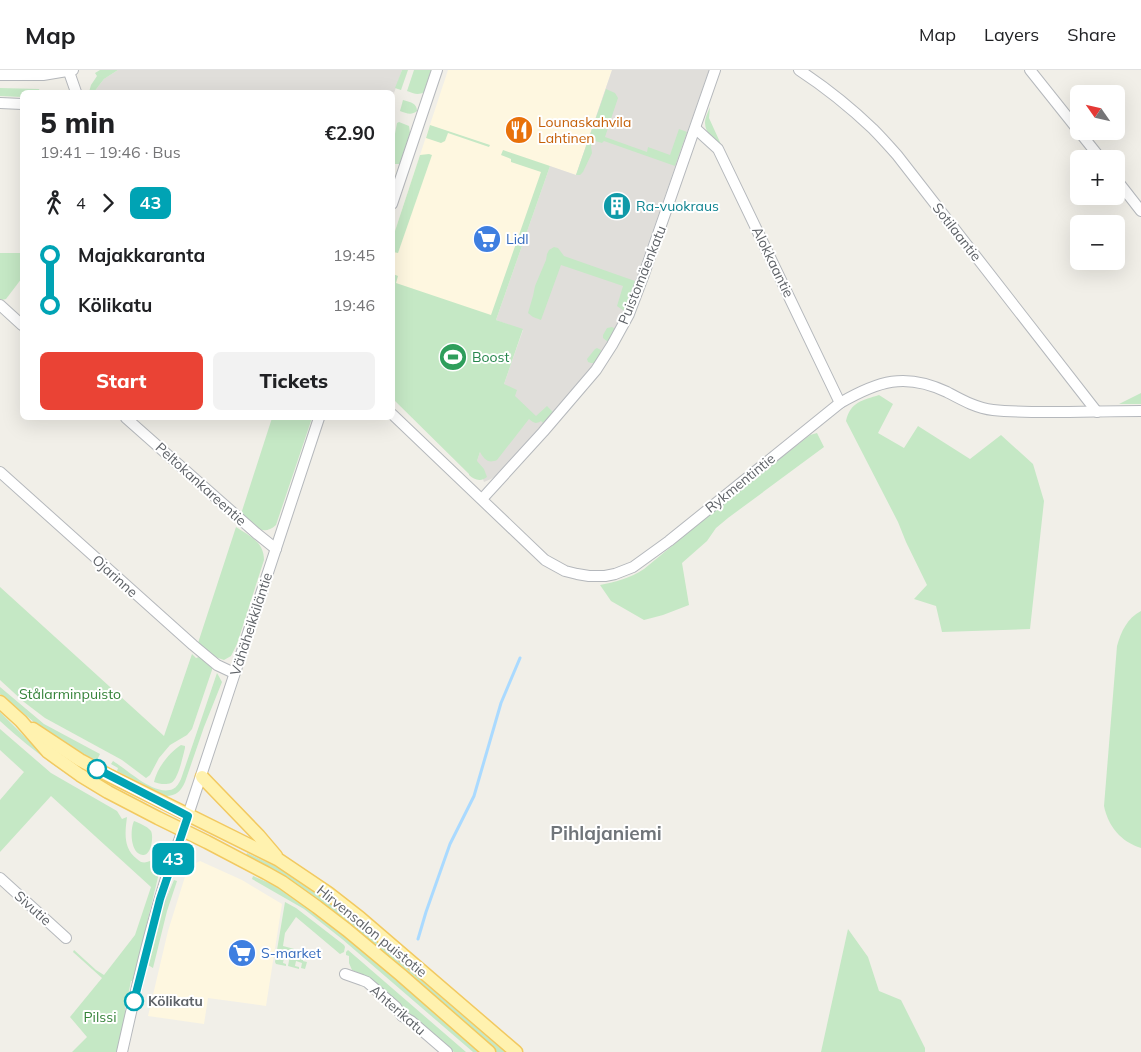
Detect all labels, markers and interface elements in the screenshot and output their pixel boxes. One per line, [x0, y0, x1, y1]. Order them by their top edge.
text: Map [25, 20, 76, 50]
text: Map [919, 23, 956, 46]
text: Layers [984, 23, 1039, 46]
text: Share [1067, 23, 1116, 46]
north arrow [1070, 85, 1125, 140]
map controls [1070, 85, 1125, 270]
text: 5 min [40, 105, 115, 140]
place label: Lounaskahvila Lahtinen [538, 113, 631, 147]
restaurant icon: Lounaskahvila Lahtinen [504, 115, 534, 145]
text: €2.90 [325, 121, 375, 145]
text: 19:41 – 19:46 · Bus [40, 142, 181, 162]
button: + [1070, 150, 1125, 205]
icon: walk [40, 189, 68, 217]
icon: forward [94, 189, 122, 217]
text: 43 [140, 191, 161, 214]
building icon: Ra-vuokraus [602, 191, 632, 221]
text: 4 [76, 193, 86, 213]
place label: Ra-vuokraus [636, 197, 719, 215]
street label: Sotilaantie [929, 199, 985, 265]
button: − [1070, 215, 1125, 270]
street label: Puistomäenkatu [614, 223, 670, 327]
supermarket icon: Lidl [472, 224, 502, 254]
street label: Alokkaantie [748, 224, 798, 300]
place label: Lidl [506, 230, 529, 248]
text: Majakkaranta [78, 243, 205, 267]
text: 19:45 [333, 245, 375, 265]
text: Kölikatu [78, 293, 152, 317]
text: 19:46 [333, 295, 375, 315]
sports icon: Boost [438, 342, 468, 372]
place label: Boost [472, 348, 509, 366]
button: Start [40, 352, 203, 410]
button: Tickets [213, 352, 375, 410]
street label: Peltokankareentie [152, 438, 250, 530]
street label: Rykmentintie [701, 449, 779, 517]
street label: Ojarinne [89, 551, 141, 601]
street label: Vähäheikkiläntie [226, 570, 276, 678]
park label: Stålarminpuisto [19, 685, 121, 703]
unlabelled marker [87, 759, 107, 779]
district label: Pihlajaniemi [550, 821, 662, 845]
line badge: 43 [150, 843, 196, 875]
text: 43 [162, 847, 184, 870]
street label: Hirvensalon puistotie [313, 881, 431, 981]
street label: Sivutie [11, 887, 55, 929]
supermarket icon: S-market [227, 938, 257, 968]
place label: S-market [261, 944, 321, 962]
street label: Ahterikatu [366, 981, 430, 1039]
marker: Kölikatu [124, 991, 144, 1011]
place label: Kölikatu [148, 992, 203, 1010]
park label: Pilssi [84, 1008, 117, 1026]

